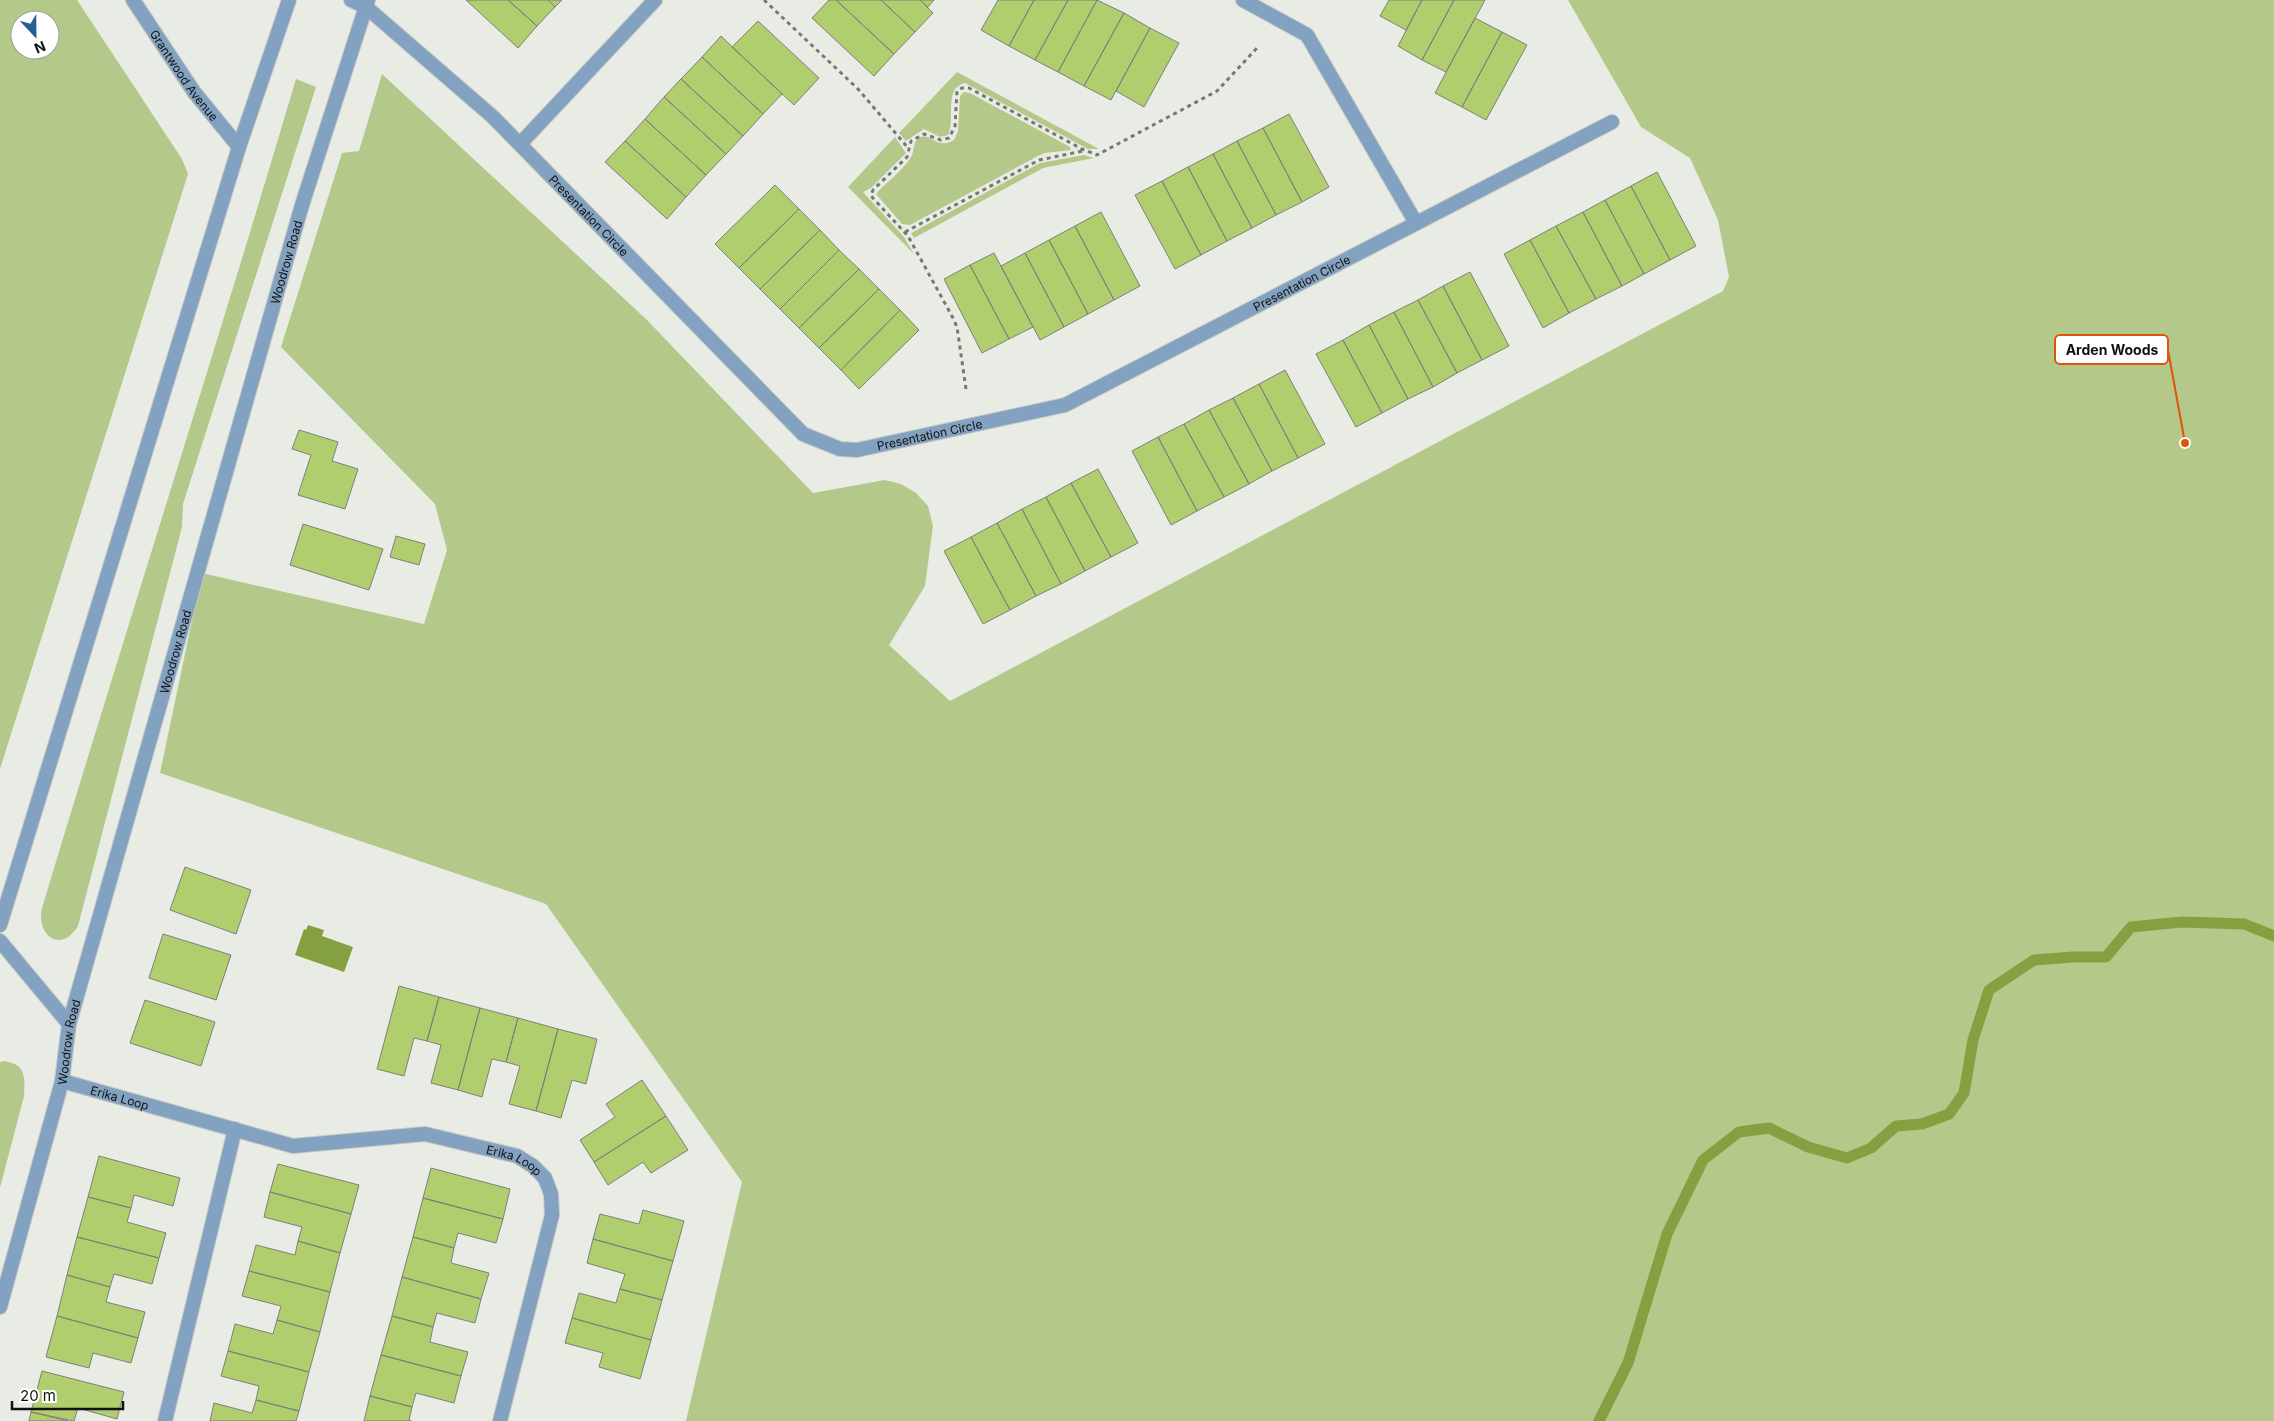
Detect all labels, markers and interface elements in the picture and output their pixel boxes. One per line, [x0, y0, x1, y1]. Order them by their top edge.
north arrow [10, 10, 60, 60]
street label: Grantwood Avenue [147, 27, 222, 124]
text: N [32, 38, 48, 57]
street label: Presentation Circle [546, 172, 632, 259]
street label: Woodrow Road [267, 218, 305, 306]
street label: Presentation Circle [1250, 251, 1353, 314]
callout: Arden Woods [2055, 335, 2168, 364]
text: Arden Woods [2066, 341, 2158, 358]
street label: Presentation Circle [875, 416, 984, 453]
street label: Woodrow Road [156, 608, 194, 695]
street label: Woodrow Road [54, 997, 83, 1085]
street label: Erika Loop [89, 1082, 151, 1113]
street label: Erika Loop [485, 1141, 545, 1178]
scale bar [12, 1378, 124, 1410]
text: 20 m [20, 1386, 56, 1405]

